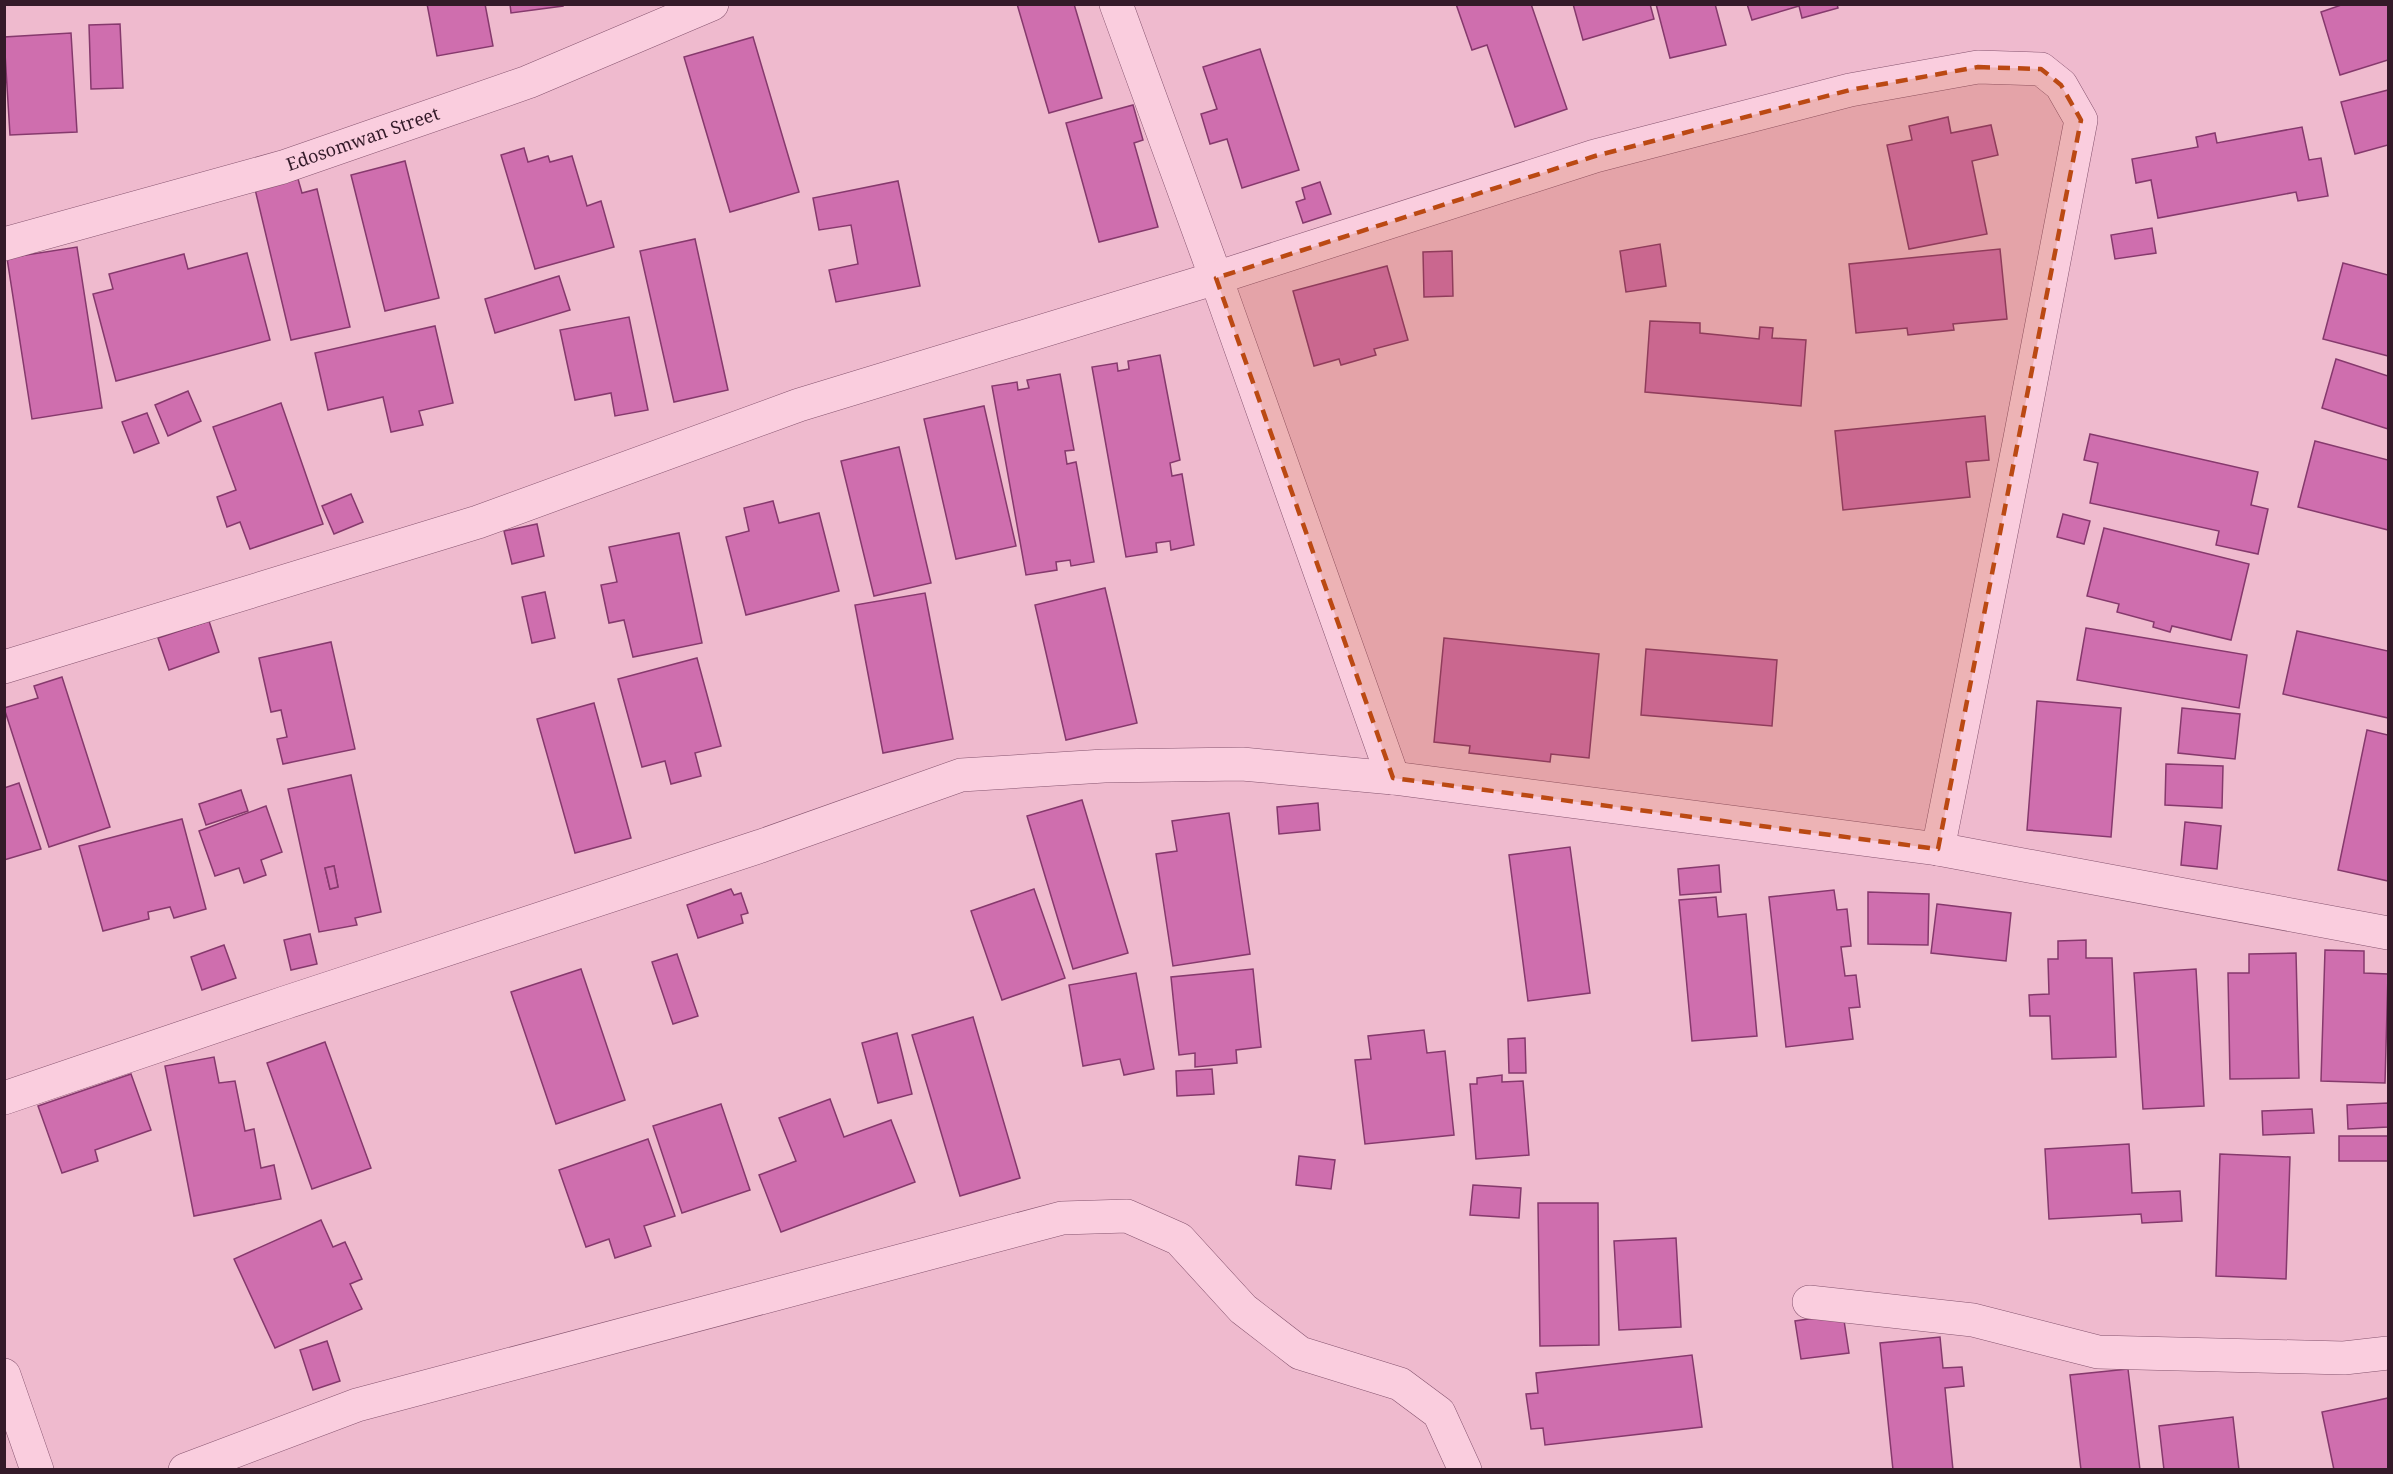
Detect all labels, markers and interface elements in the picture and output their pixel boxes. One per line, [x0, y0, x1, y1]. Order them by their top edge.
street label: Edosomwan Street [283, 101, 442, 176]

